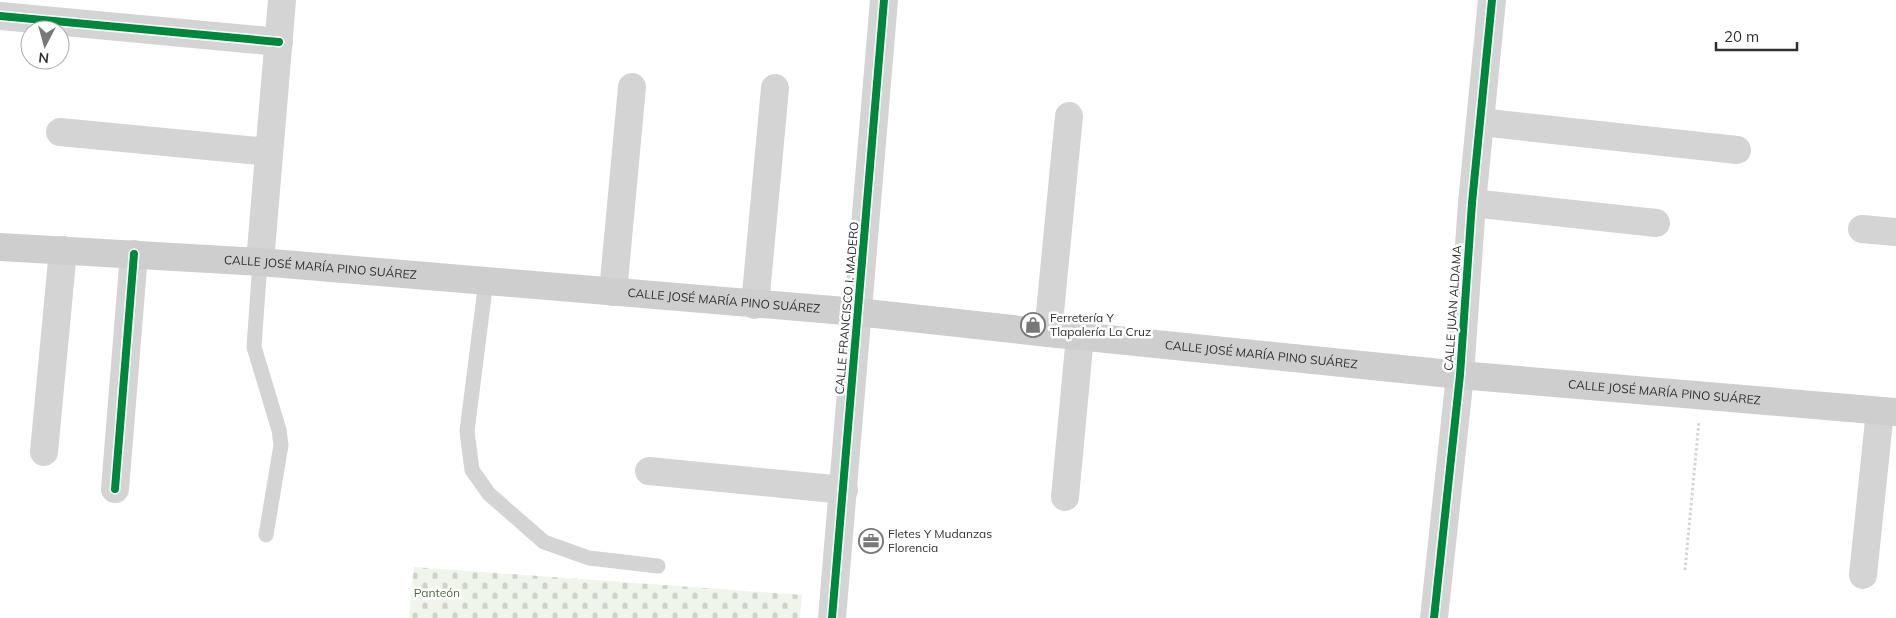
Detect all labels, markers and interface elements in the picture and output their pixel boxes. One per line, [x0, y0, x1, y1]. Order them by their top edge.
north arrow [20, 20, 70, 70]
scale bar [1716, 20, 1797, 52]
text: 20 m [1724, 27, 1759, 46]
text: N [37, 48, 50, 67]
street label: CALLE FRANCISCO I. MADERO [831, 221, 862, 395]
street label: CALLE JUAN ALDAMA [1441, 245, 1464, 371]
street label: CALLE JOSÉ MARÍA PINO SUÁREZ [224, 252, 417, 282]
street label: CALLE JOSÉ MARÍA PINO SUÁREZ [627, 285, 821, 316]
place label: Ferretería Y Tlapalería La Cruz [1050, 310, 1151, 339]
shop icon: Ferretería Y Tlapalería La Cruz [1020, 312, 1046, 338]
street label: CALLE JOSÉ MARÍA PINO SUÁREZ [1164, 337, 1358, 372]
street label: CALLE JOSÉ MARÍA PINO SUÁREZ [1568, 376, 1761, 408]
place label: Fletes Y Mudanzas Florencia [888, 526, 992, 555]
office icon: Fletes Y Mudanzas Florencia [858, 528, 884, 554]
park label: Panteón [414, 585, 460, 600]

